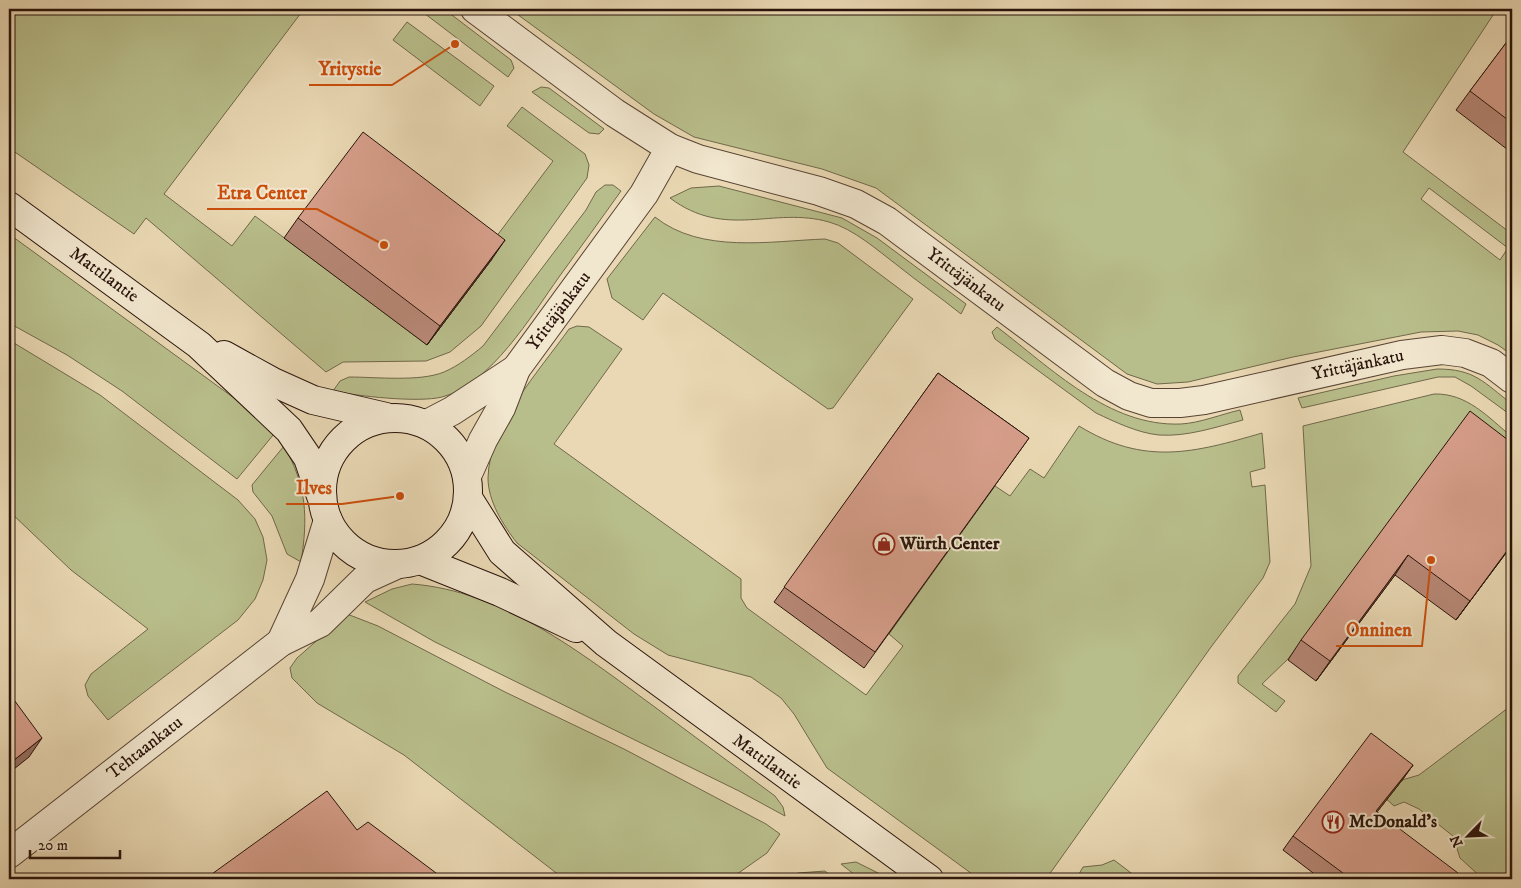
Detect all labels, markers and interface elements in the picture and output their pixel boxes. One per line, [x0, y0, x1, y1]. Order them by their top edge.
callout: Yritystie [309, 51, 392, 85]
text: Yritystie [318, 58, 382, 81]
callout: Etra Center [207, 175, 317, 209]
text: Etra Center [217, 182, 308, 205]
street label: Mattilantie [65, 242, 143, 308]
street label: Yrittäjänkatu [922, 243, 1010, 317]
street label: Yrittäjänkatu [522, 267, 596, 355]
street label: Yrittäjänkatu [1310, 345, 1406, 385]
callout: Ilves [286, 470, 342, 504]
text: Ilves [296, 477, 333, 500]
shop icon: Würth Center [872, 532, 896, 556]
place label: Würth Center [899, 533, 1000, 555]
callout: Onninen [1336, 612, 1422, 646]
text: Onninen [1346, 619, 1413, 642]
street label: Tehtaankatu [103, 711, 188, 784]
street label: Mattilantie [728, 729, 806, 795]
restaurant icon: McDonald's [1321, 810, 1345, 834]
north arrow [1444, 810, 1494, 860]
place label: McDonald's [1349, 811, 1437, 833]
scale bar [30, 828, 120, 860]
text: N [1446, 832, 1468, 850]
text: 20 m [38, 836, 68, 855]

